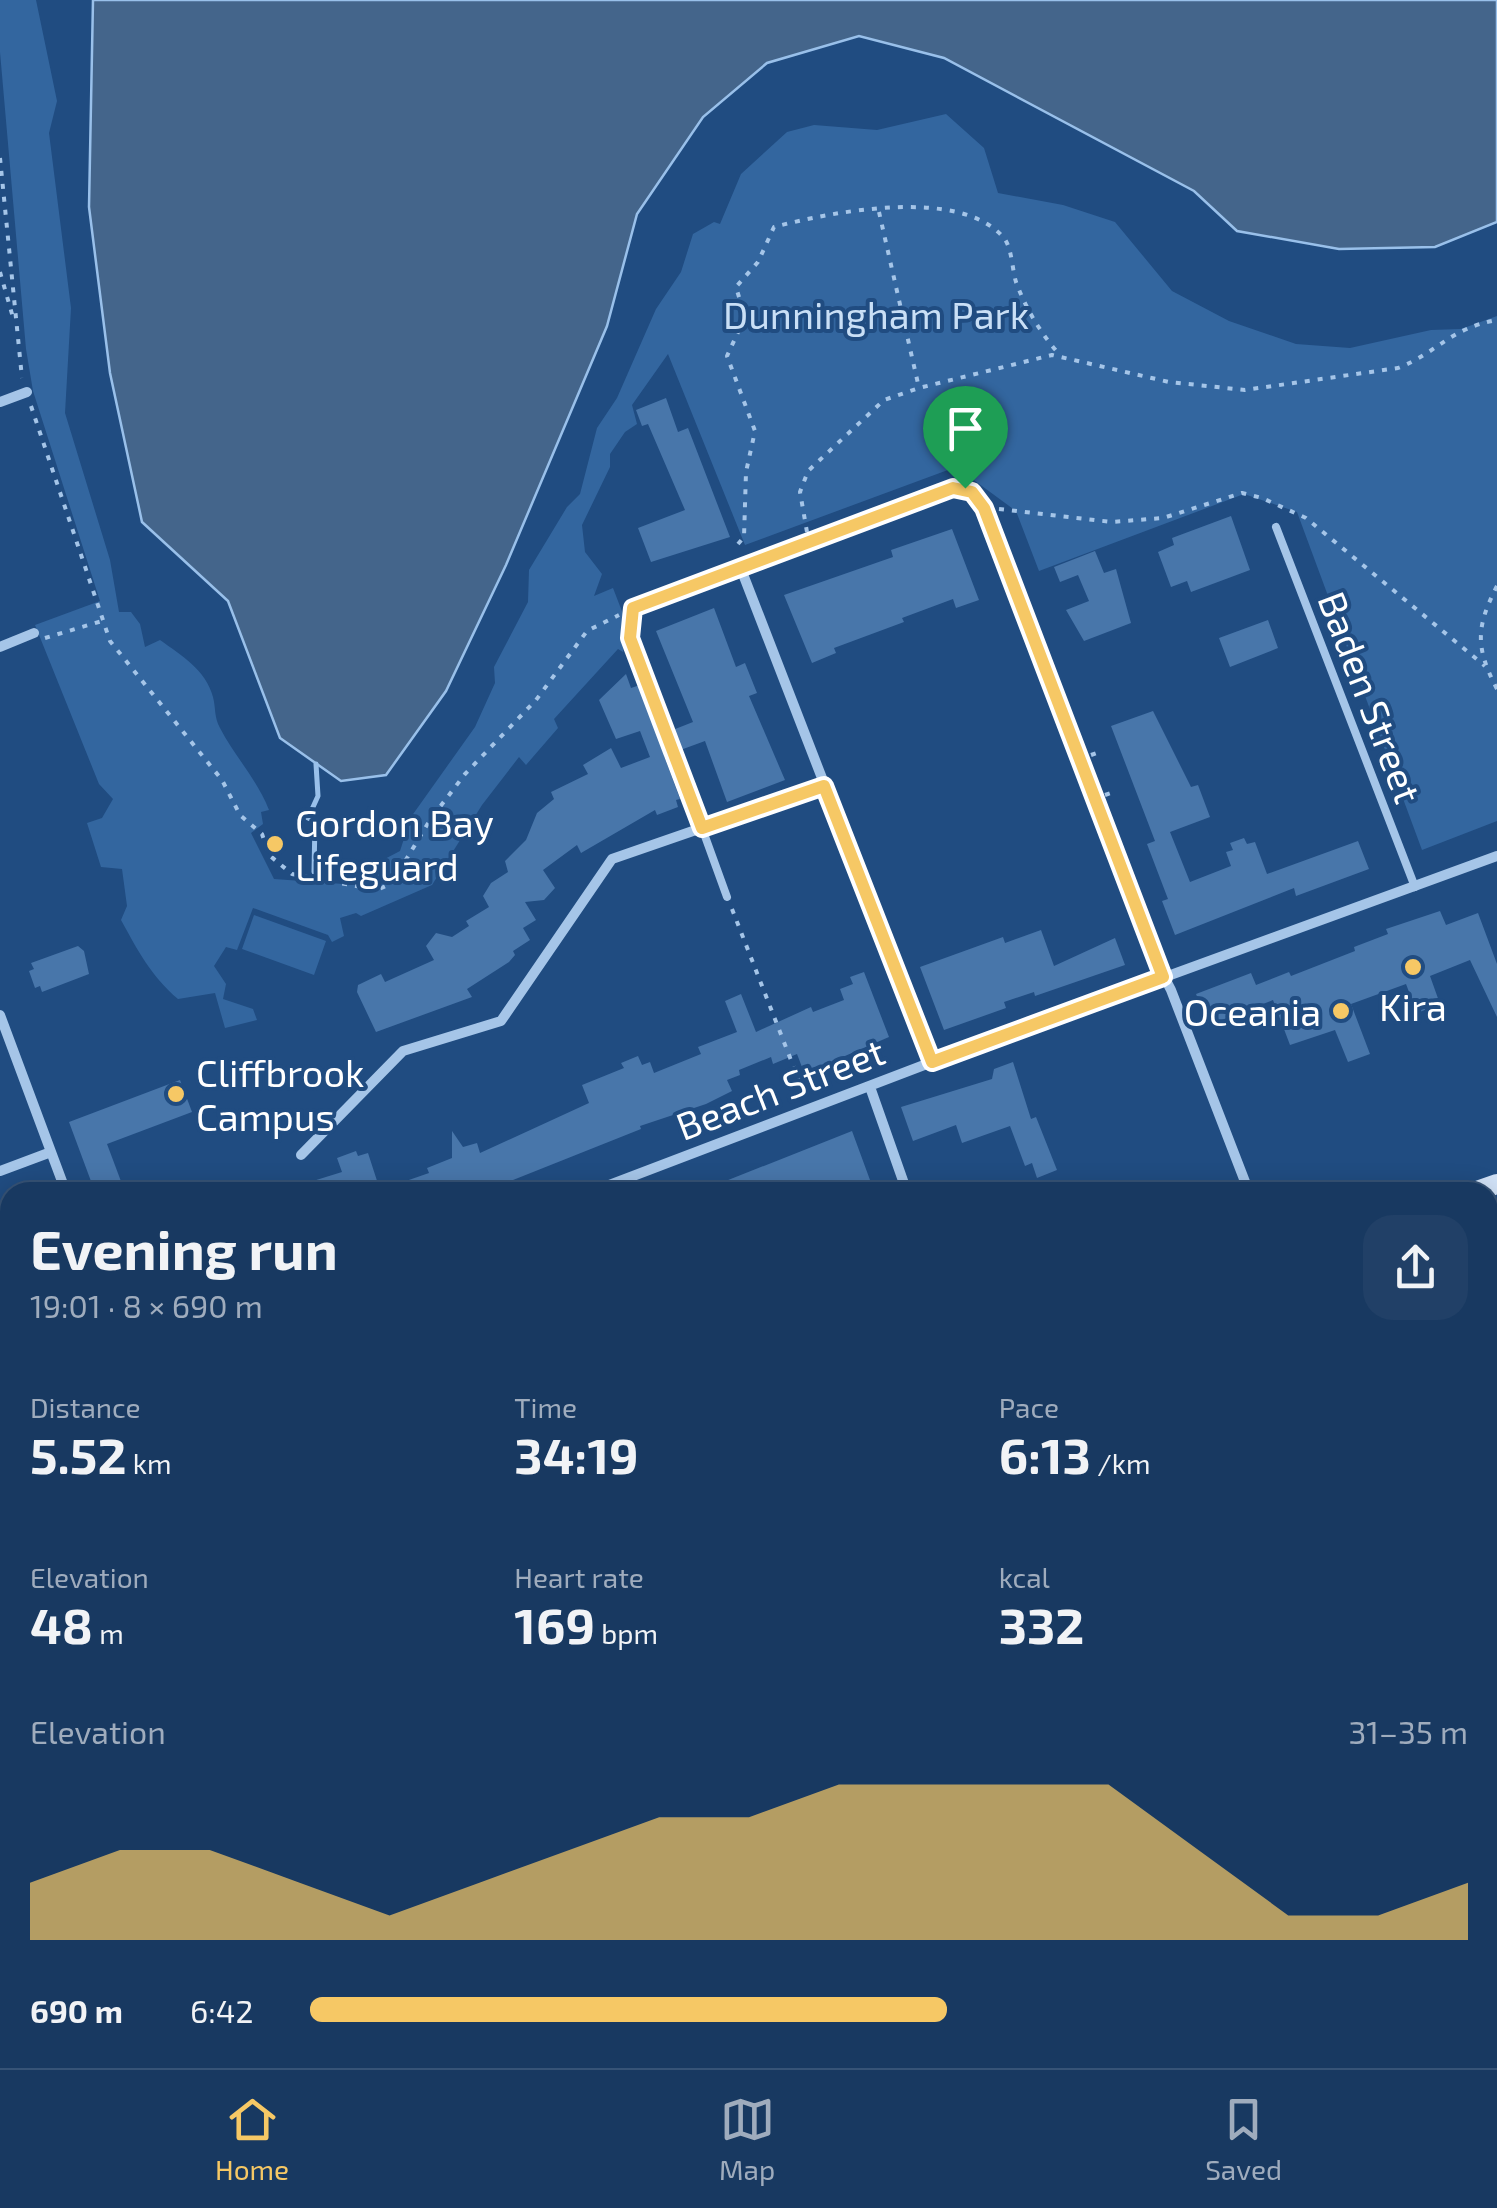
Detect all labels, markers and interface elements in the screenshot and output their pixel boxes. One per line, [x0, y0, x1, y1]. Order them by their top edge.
park label: Dunningham Park [723, 291, 1029, 337]
pin [923, 386, 1008, 489]
icon: arrive [938, 401, 993, 456]
street label: Baden Street [1310, 585, 1432, 809]
place label: Gordon Bay Lifeguard [295, 799, 494, 889]
marker: Gordon Bay Lifeguard [264, 833, 286, 855]
marker: Kira [1402, 956, 1424, 978]
place label: Kira [1379, 983, 1447, 1029]
place label: Oceania [1184, 988, 1321, 1034]
marker: Oceania [1330, 1000, 1352, 1022]
street label: Beach Street [669, 1027, 891, 1149]
place label: Cliffbrook Campus [196, 1049, 364, 1139]
marker: Cliffbrook Campus [165, 1083, 187, 1105]
text: Evening run [30, 1215, 338, 1281]
button: share [1363, 1215, 1468, 1320]
text: 19:01 · 8 × 690 m [30, 1286, 263, 1324]
text: Distance [30, 1390, 141, 1424]
text: Time [514, 1390, 577, 1424]
text: Pace [999, 1390, 1059, 1424]
text: 5.52 [30, 1424, 126, 1484]
text: 34:19 [514, 1424, 638, 1484]
text: 6:13 [999, 1424, 1091, 1484]
text: km [126, 1446, 171, 1480]
text: /km [1091, 1446, 1150, 1480]
text: Elevation [30, 1560, 149, 1594]
text: Heart rate [514, 1560, 644, 1594]
text: kcal [999, 1560, 1050, 1594]
text: 48 [30, 1594, 93, 1654]
text: 169 [514, 1594, 595, 1654]
text: 332 [999, 1594, 1084, 1654]
text: m [93, 1616, 124, 1650]
text: bpm [595, 1616, 658, 1650]
text: Elevation [30, 1712, 166, 1750]
text: 31–35 m [1348, 1712, 1468, 1750]
text: 690 m [30, 1991, 123, 2029]
text: 6:42 [190, 1991, 254, 2029]
tab: Home [215, 2092, 289, 2186]
tab: Map [719, 2092, 775, 2186]
tab: Saved [1205, 2092, 1282, 2186]

